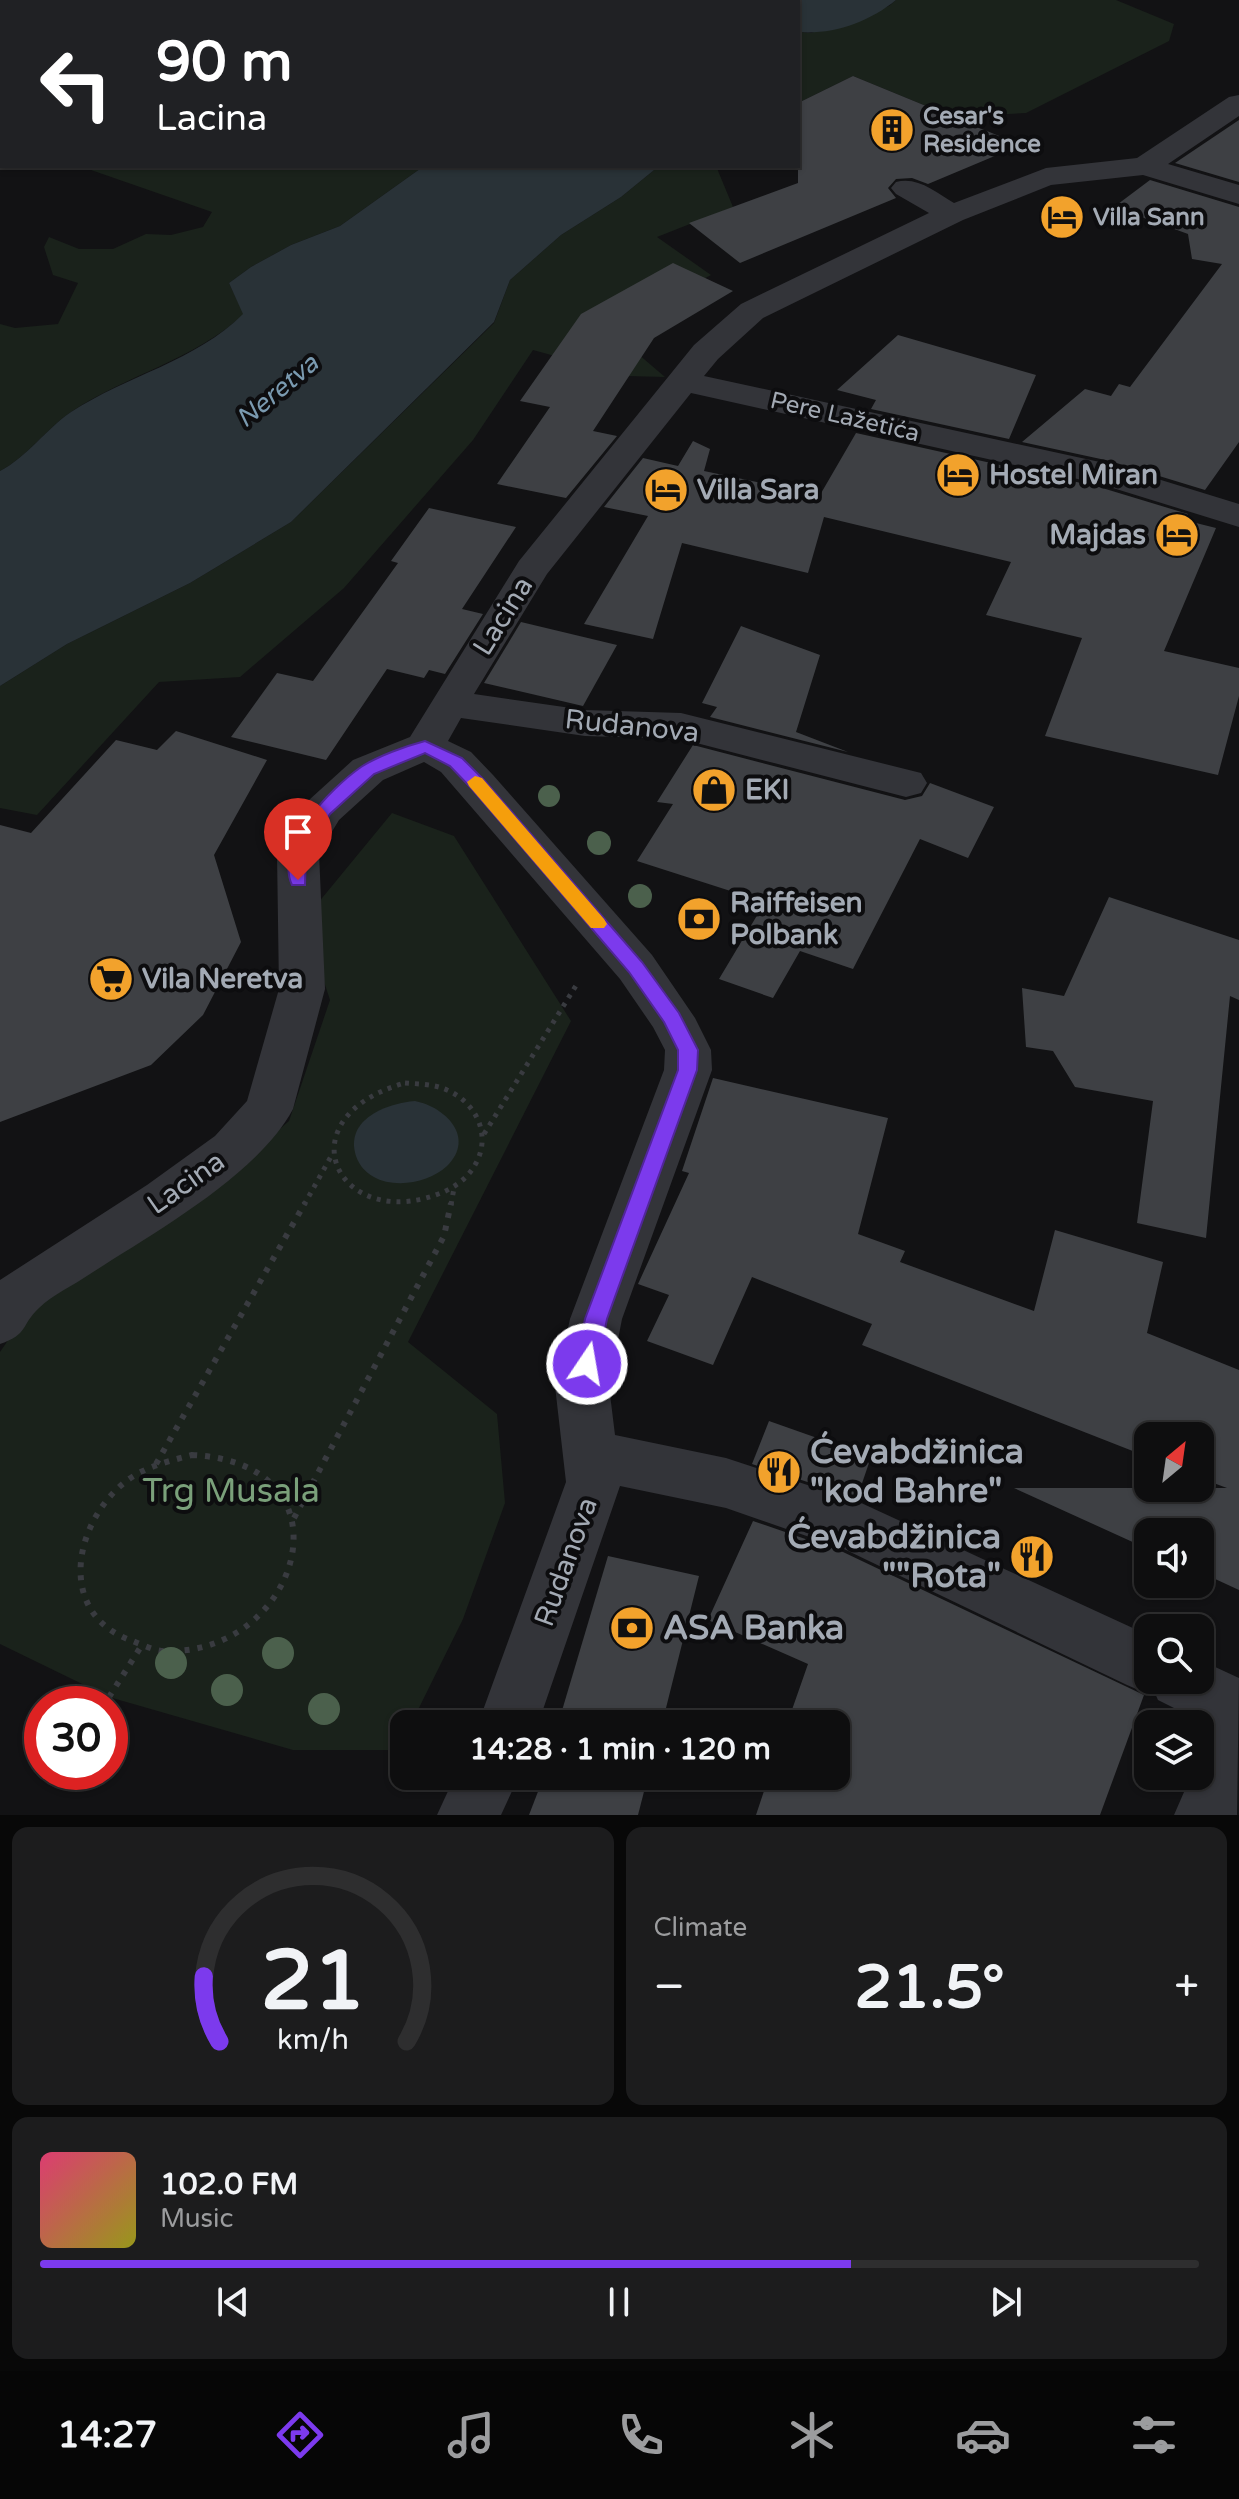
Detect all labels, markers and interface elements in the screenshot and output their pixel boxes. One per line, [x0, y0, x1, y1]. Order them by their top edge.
text: 90 m [156, 29, 292, 96]
icon: left [24, 32, 128, 136]
text: Lacina [156, 97, 267, 140]
place label: Cesar's Residence [923, 102, 1041, 159]
building icon: Cesar's Residence [868, 106, 916, 154]
hotel icon: Villa Sann [1038, 193, 1086, 241]
place label: Villa Sann [1093, 203, 1205, 232]
water label: Neretva [230, 347, 325, 434]
street label: Pere Lažetića [768, 386, 922, 448]
hotel icon: Hostel Miran [934, 451, 982, 499]
place label: Hostel Miran [989, 458, 1158, 492]
hotel icon: Villa Sara [642, 466, 690, 514]
place label: Villa Sara [697, 473, 820, 507]
hotel icon: Majdas [1153, 511, 1201, 559]
place label: Majdas [1049, 518, 1146, 552]
street label: Lacina [466, 570, 540, 662]
street label: Rudanova [563, 702, 701, 750]
shop icon: EKI [690, 766, 738, 814]
place label: EKI [745, 773, 790, 807]
pin [264, 798, 332, 880]
icon: arrive [276, 810, 320, 854]
place label: Raiffeisen Polbank [730, 886, 863, 952]
bank icon: Raiffeisen Polbank [675, 895, 723, 943]
supermarket icon: Vila Neretva [87, 955, 135, 1003]
place label: Vila Neretva [142, 962, 303, 996]
street label: Lacina [141, 1144, 231, 1222]
position arrow [545, 1322, 629, 1406]
north arrow [1134, 1422, 1214, 1502]
map controls [1134, 1422, 1214, 1790]
place label: Ćevabdžinica "kod Bahre" [810, 1430, 1024, 1512]
restaurant icon: Ćevabdžinica "kod Bahre" [755, 1448, 803, 1496]
park label: Trg Musala [142, 1471, 320, 1512]
street label: Rudanova [527, 1493, 605, 1631]
place label: Ćevabdžinica ""Rota" [787, 1515, 1001, 1597]
button: sound [1134, 1518, 1214, 1598]
restaurant icon: Ćevabdžinica ""Rota" [1008, 1533, 1056, 1581]
bank icon: ASA Banka [608, 1604, 656, 1652]
place label: ASA Banka [663, 1608, 844, 1649]
button: search [1134, 1614, 1214, 1694]
speed limit sign: 30 [24, 1686, 128, 1790]
button: layers [1134, 1710, 1214, 1790]
text: 14:28 · 1 min · 120 m [469, 1731, 771, 1768]
text: Climate [654, 1912, 747, 1943]
text: 21 [261, 1932, 365, 2032]
text: 21.5° [854, 1952, 1005, 2024]
text: − [654, 1961, 685, 2014]
text: + [1174, 1961, 1199, 2014]
text: km/h [277, 2023, 349, 2057]
text: 102.0 FM [160, 2166, 298, 2203]
text: Music [160, 2203, 233, 2234]
icon: previous [211, 2280, 255, 2324]
icon: pause [597, 2280, 641, 2324]
icon: next [984, 2280, 1028, 2324]
icon: directions [272, 2407, 328, 2463]
icon: music [443, 2407, 499, 2463]
icon: phone [613, 2407, 669, 2463]
icon: climate [784, 2407, 840, 2463]
icon: car [955, 2407, 1011, 2463]
icon: filters [1126, 2407, 1182, 2463]
text: 14:27 [57, 2414, 157, 2457]

